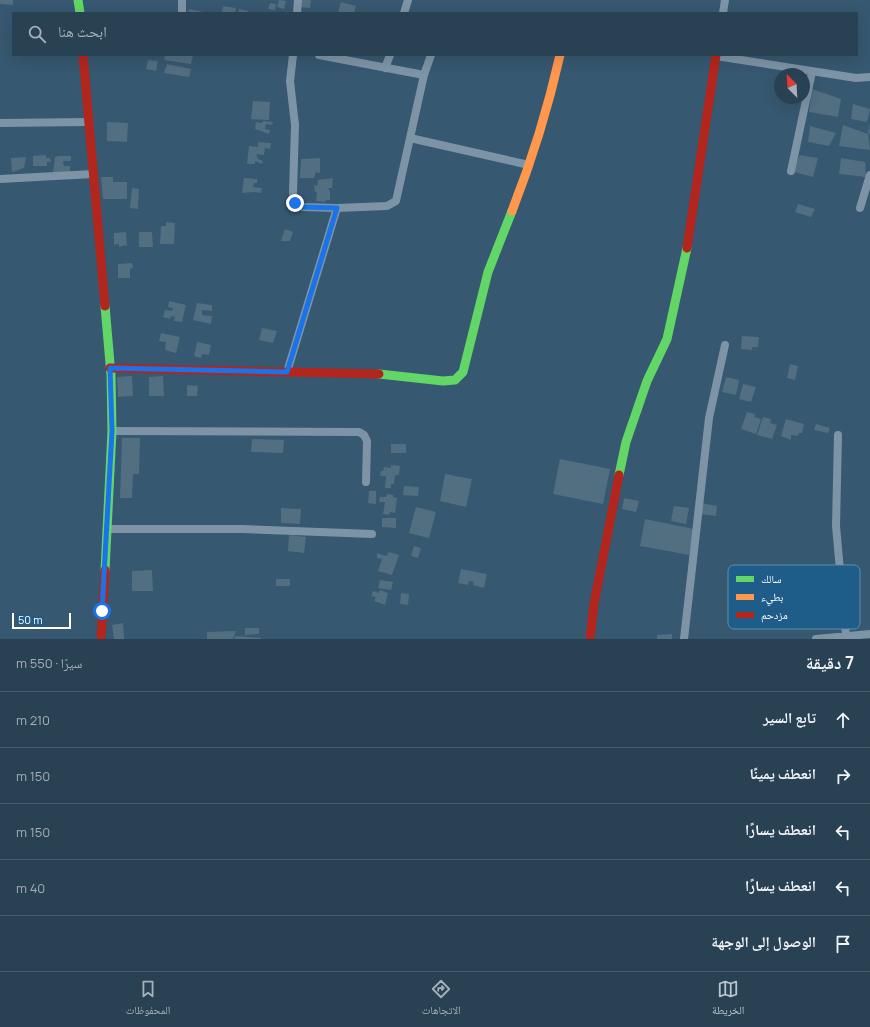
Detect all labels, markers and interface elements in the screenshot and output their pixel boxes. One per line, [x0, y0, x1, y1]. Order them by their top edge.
search box [12, 12, 858, 56]
text: ابحث هنا [58, 21, 107, 42]
icon: search [26, 23, 48, 45]
north arrow [774, 68, 810, 104]
route end [286, 194, 304, 212]
legend [728, 565, 860, 629]
text: سالك [761, 571, 781, 586]
text: بطيء [761, 589, 783, 606]
route start [93, 602, 111, 620]
text: مزدحم [761, 607, 788, 623]
scale bar [12, 611, 71, 630]
text: 50 m [18, 612, 43, 627]
text: 7 دقيقة [806, 651, 854, 674]
text: سيرًا · 550 m [16, 654, 82, 672]
text: تابع السير [763, 707, 816, 728]
icon: ahead [832, 709, 854, 731]
text: 210 m [16, 711, 50, 729]
text: انعطف يمينًا [749, 763, 816, 784]
icon: right [832, 765, 854, 787]
text: 150 m [16, 767, 50, 785]
text: انعطف يسارًا [745, 819, 816, 840]
icon: left [832, 821, 854, 843]
text: 150 m [16, 823, 50, 841]
text: انعطف يسارًا [745, 875, 816, 896]
icon: left [832, 877, 854, 899]
text: 40 m [16, 879, 45, 897]
text: الوصول إلى الوجهة [711, 931, 816, 952]
icon: arrive [832, 933, 854, 955]
tab: المحفوظات [126, 978, 170, 1021]
tab: الاتجاهات [422, 978, 461, 1021]
tab: الخريطة [712, 978, 744, 1021]

